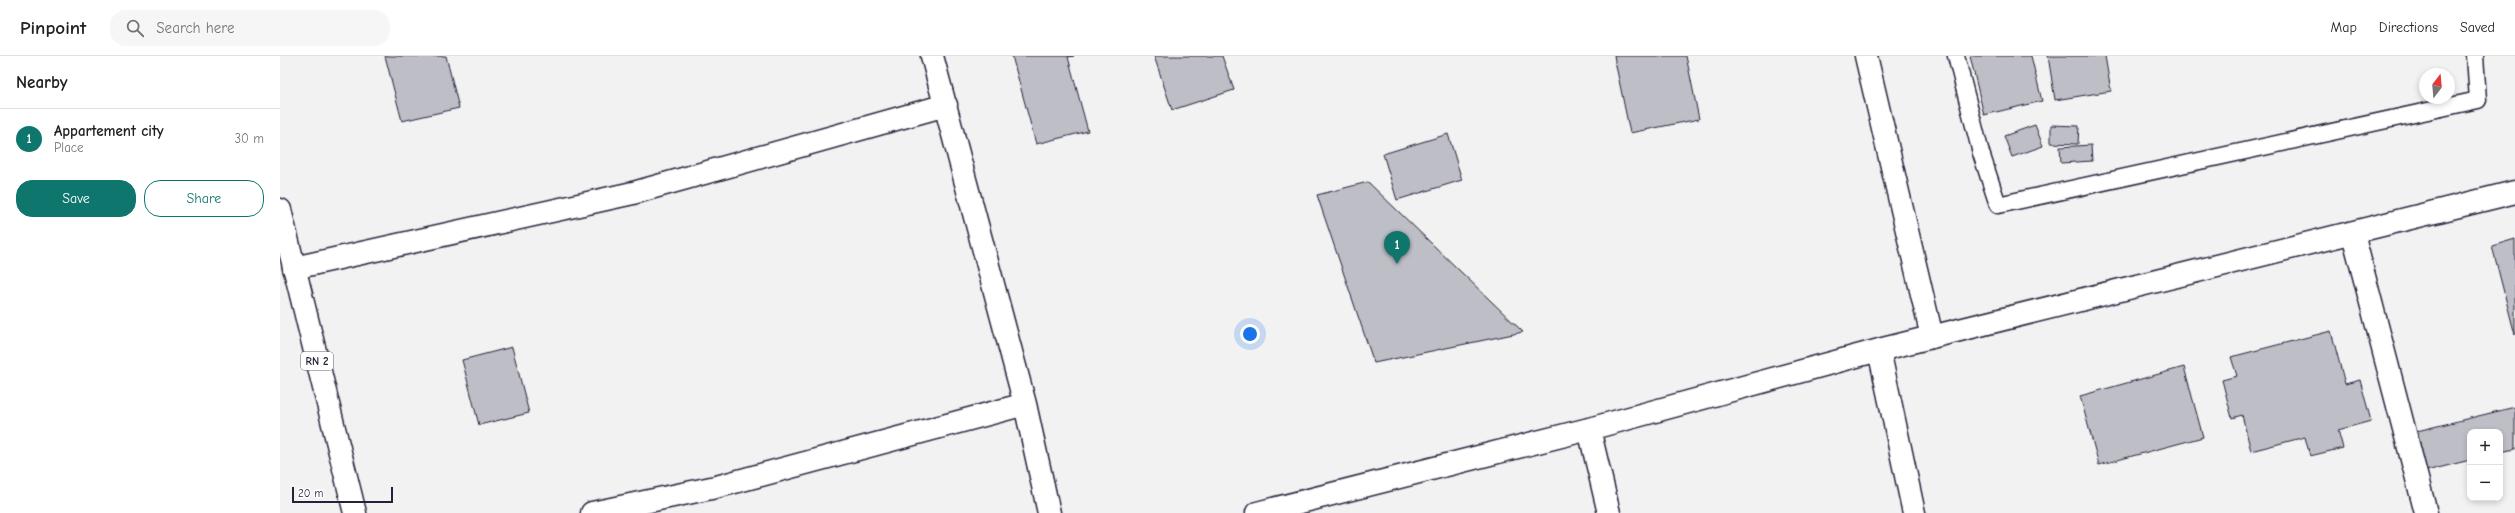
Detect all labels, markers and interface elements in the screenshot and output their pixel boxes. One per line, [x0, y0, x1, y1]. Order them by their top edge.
search box [110, 10, 390, 46]
text: Pinpoint [20, 17, 86, 39]
icon: search [124, 17, 146, 39]
text: Search here [156, 19, 234, 37]
text: Map [2330, 19, 2357, 36]
text: Directions [2379, 19, 2438, 36]
text: Saved [2460, 19, 2495, 36]
north arrow [2419, 68, 2455, 104]
text: Nearby [16, 73, 67, 92]
text: Appartement city [54, 122, 164, 140]
text: 1 [26, 131, 32, 146]
text: 30 m [234, 131, 264, 146]
text: Place [54, 140, 84, 155]
button: Save [16, 180, 136, 217]
button: Share [144, 180, 264, 217]
pin: 1 [1384, 231, 1410, 264]
your location [1240, 324, 1260, 344]
road number: RN 2 [301, 352, 333, 370]
map controls [2467, 429, 2503, 501]
button: + [2467, 429, 2503, 465]
button: − [2467, 465, 2503, 501]
scale bar [292, 485, 393, 504]
text: 20 m [298, 487, 323, 500]

